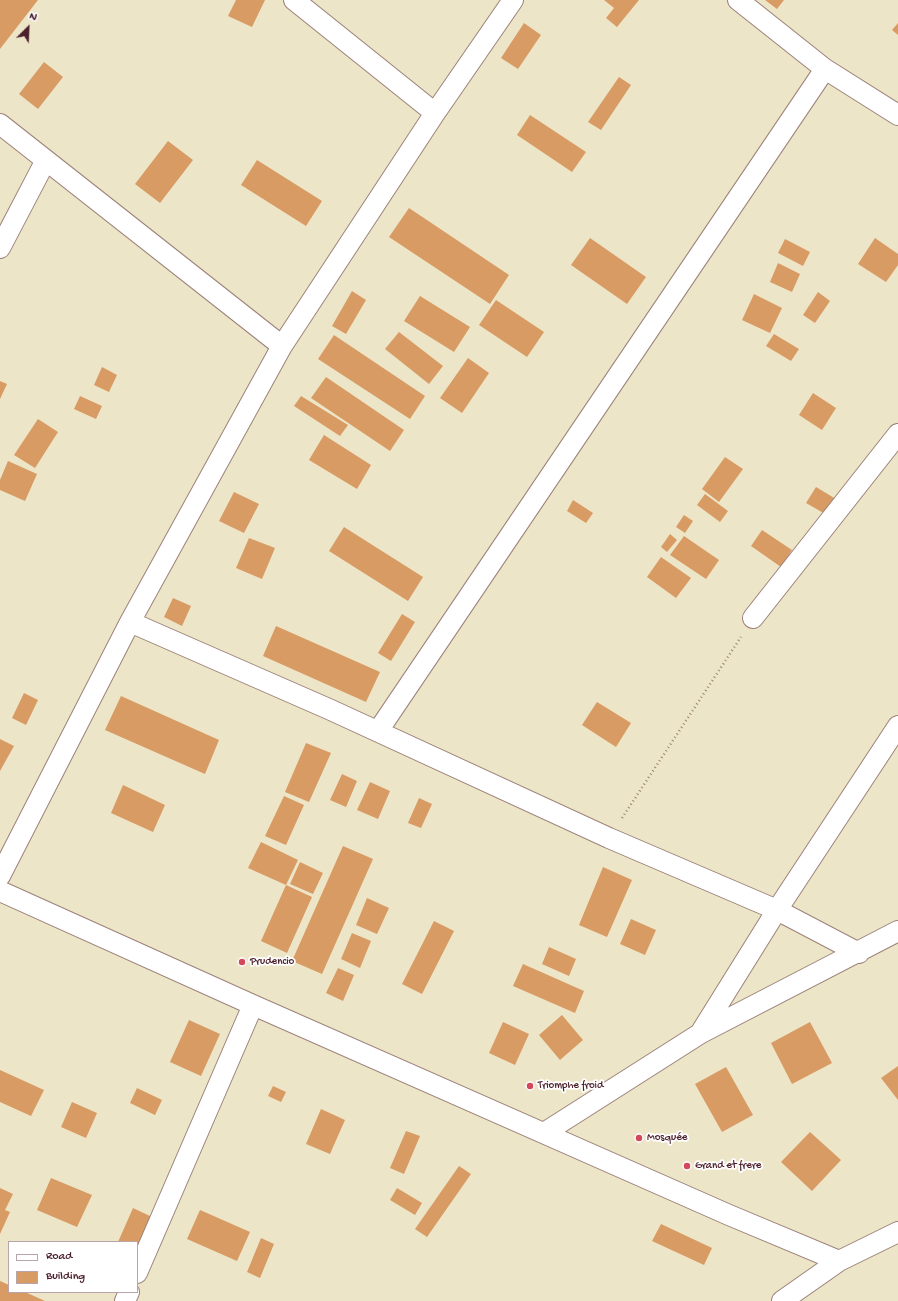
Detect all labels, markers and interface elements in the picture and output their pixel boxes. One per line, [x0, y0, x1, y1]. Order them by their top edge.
north arrow [8, 8, 48, 48]
text: N [27, 10, 39, 24]
place label: Prudencio [250, 955, 294, 969]
marker: Prudencio [237, 957, 247, 967]
place label: Triomphe froid [538, 1079, 603, 1093]
marker: Triomphe froid [525, 1081, 535, 1091]
place label: Mosquée [647, 1131, 687, 1145]
marker: Mosquée [634, 1133, 644, 1143]
place label: Grand et frere [695, 1159, 761, 1173]
marker: Grand et frere [682, 1161, 692, 1171]
legend [8, 1241, 138, 1293]
text: Road [46, 1250, 72, 1264]
text: Building [46, 1270, 85, 1284]

